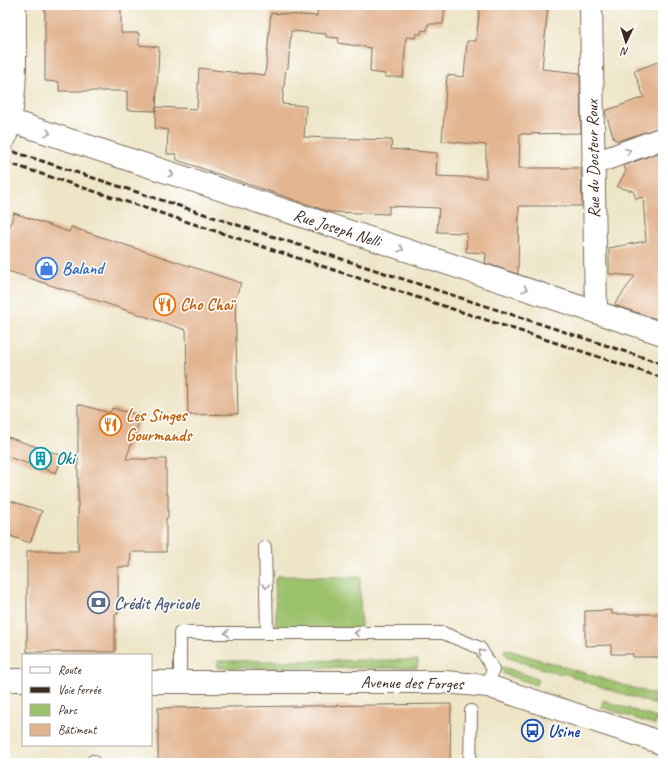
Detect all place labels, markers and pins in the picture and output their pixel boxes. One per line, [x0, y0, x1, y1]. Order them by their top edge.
shop icon: Baland [33, 255, 59, 281]
place label: Baland [62, 258, 106, 279]
restaurant icon: Cho Chaï [151, 291, 177, 317]
place label: Cho Chaï [180, 294, 237, 315]
place label: Les Singes Gourmands [126, 405, 193, 446]
restaurant icon: Les Singes Gourmands [97, 412, 123, 438]
building icon: Oki [27, 445, 53, 471]
place label: Oki [56, 448, 77, 469]
bank icon: Crédit Agricole [85, 590, 111, 616]
place label: Crédit Agricole [114, 593, 201, 614]
bus stop icon: Usine [520, 718, 546, 744]
place label: Usine [548, 721, 580, 742]

